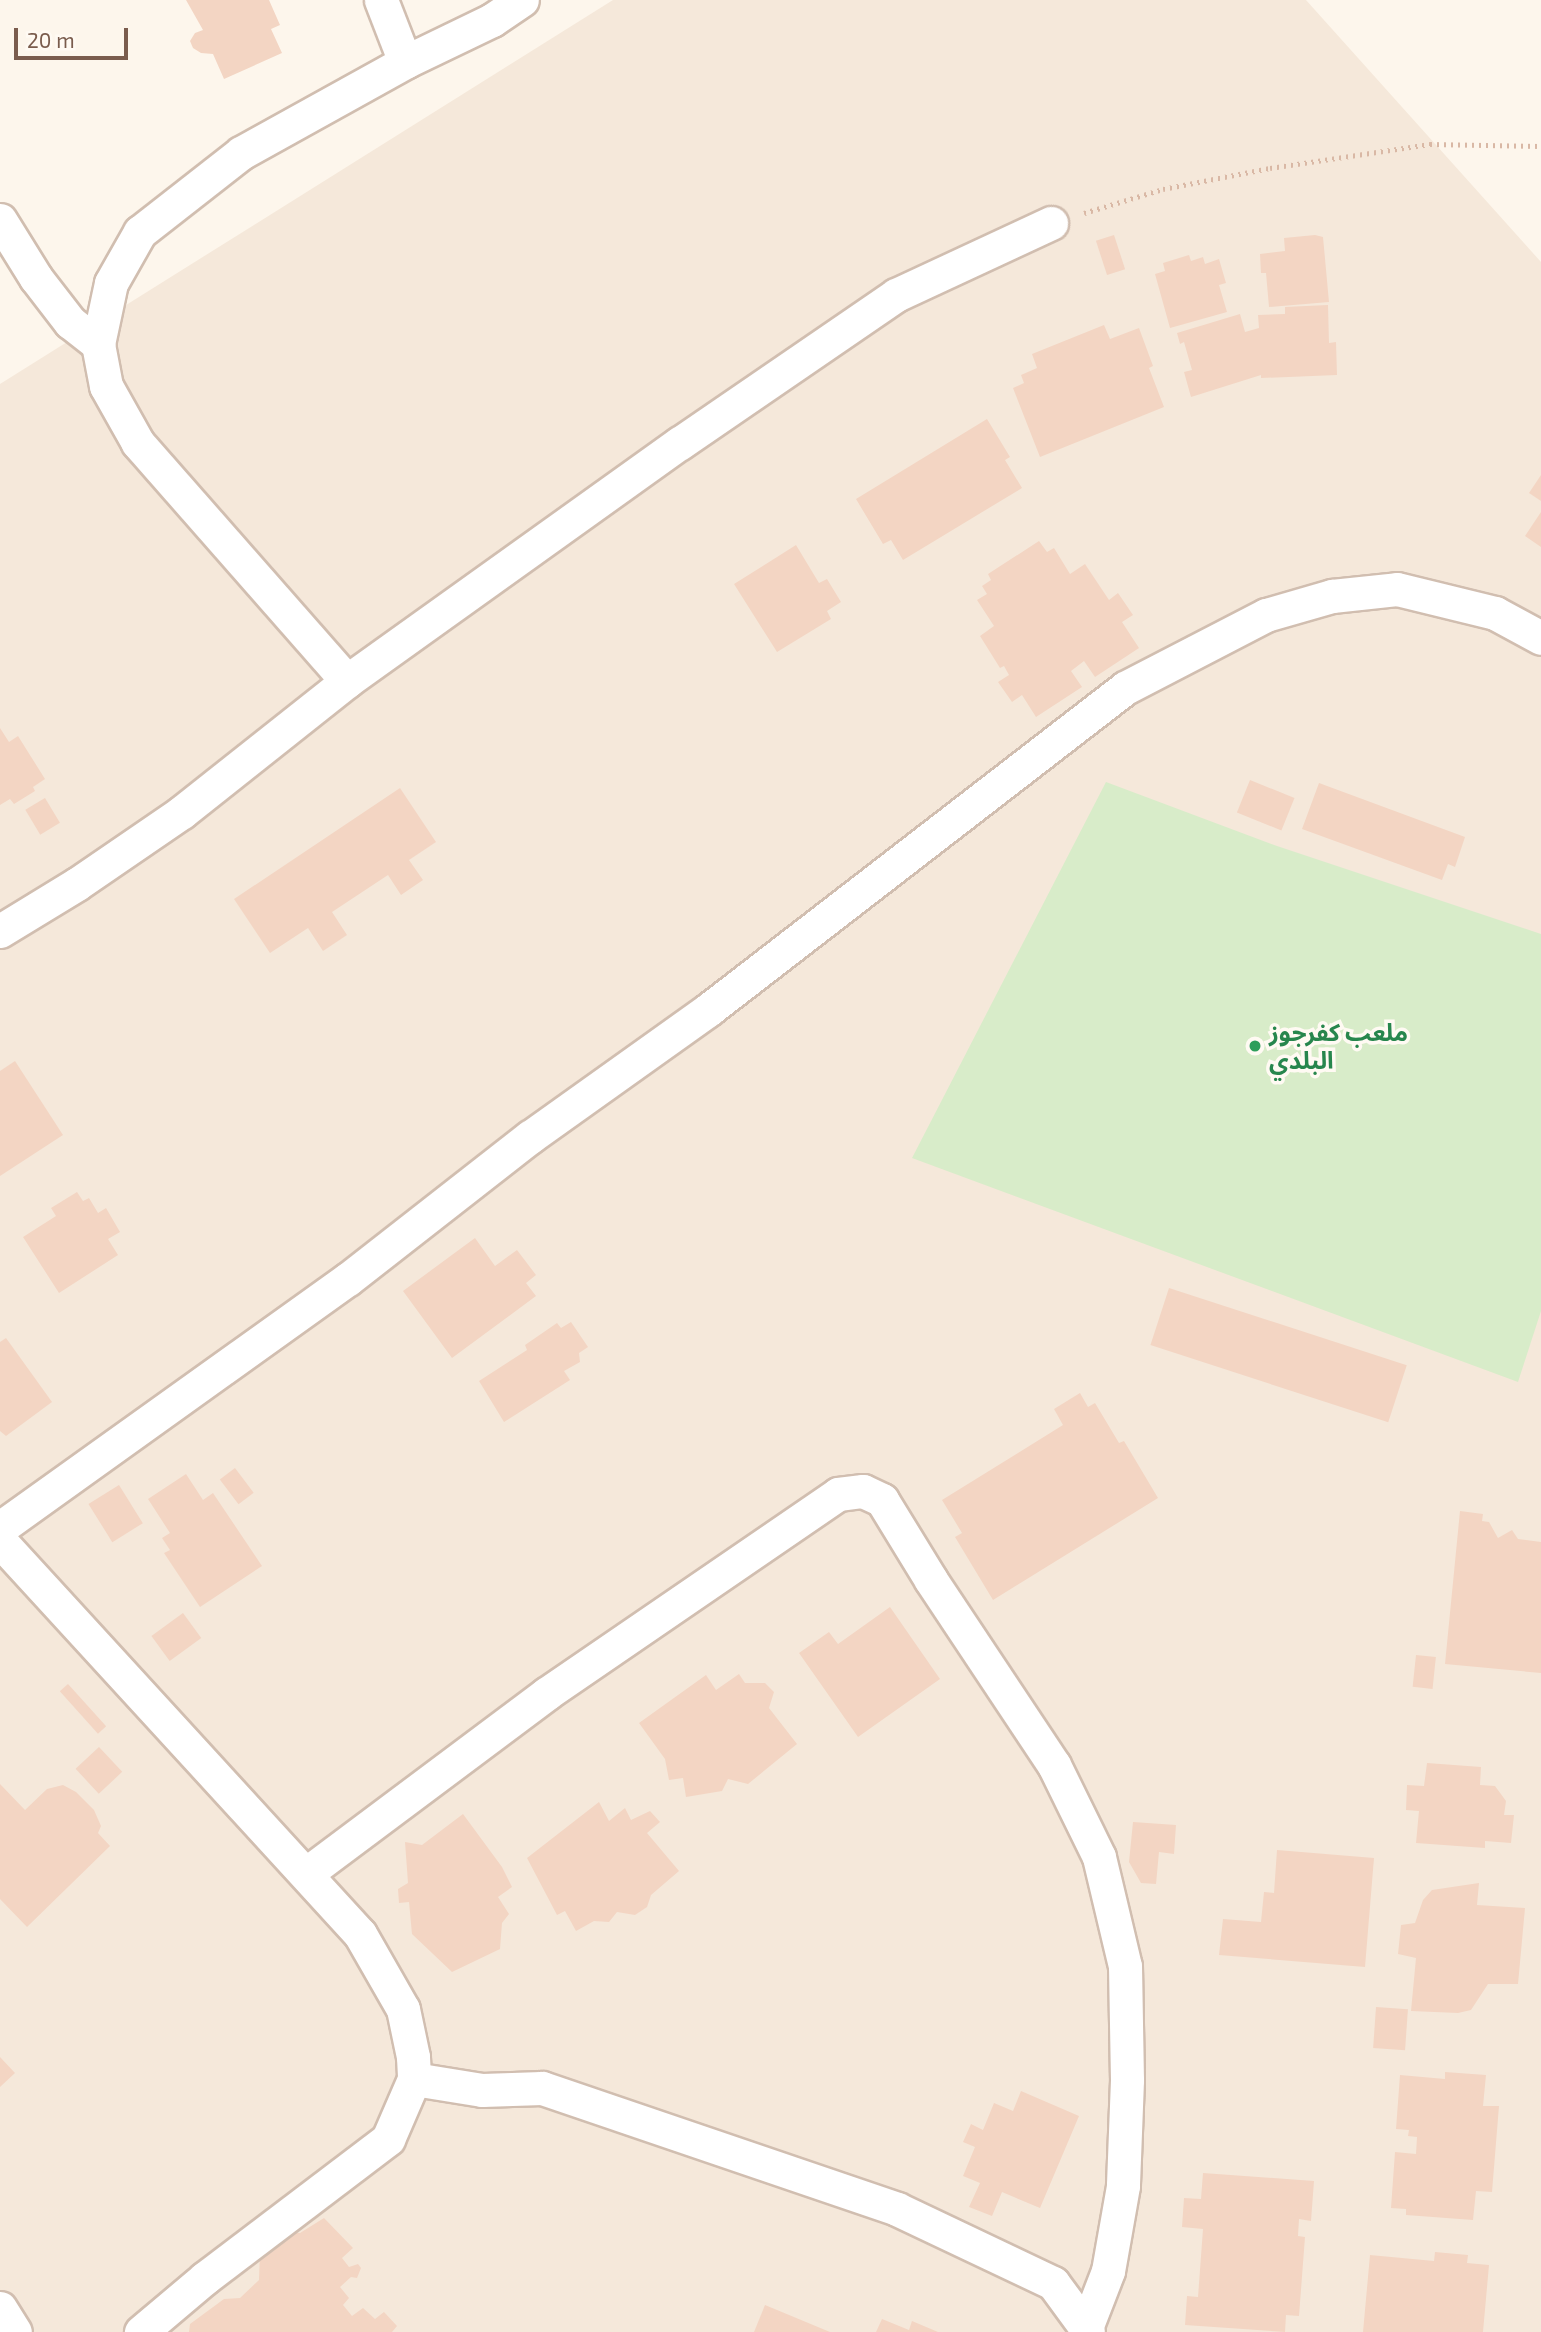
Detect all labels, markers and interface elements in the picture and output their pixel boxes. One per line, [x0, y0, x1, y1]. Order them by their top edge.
scale bar [18, 14, 131, 58]
text: 20 m [27, 27, 75, 52]
place label: ملعب كفرجوز البلدي [1269, 1018, 1408, 1074]
marker: ملعب كفرجوز البلدي [1247, 1038, 1263, 1054]

